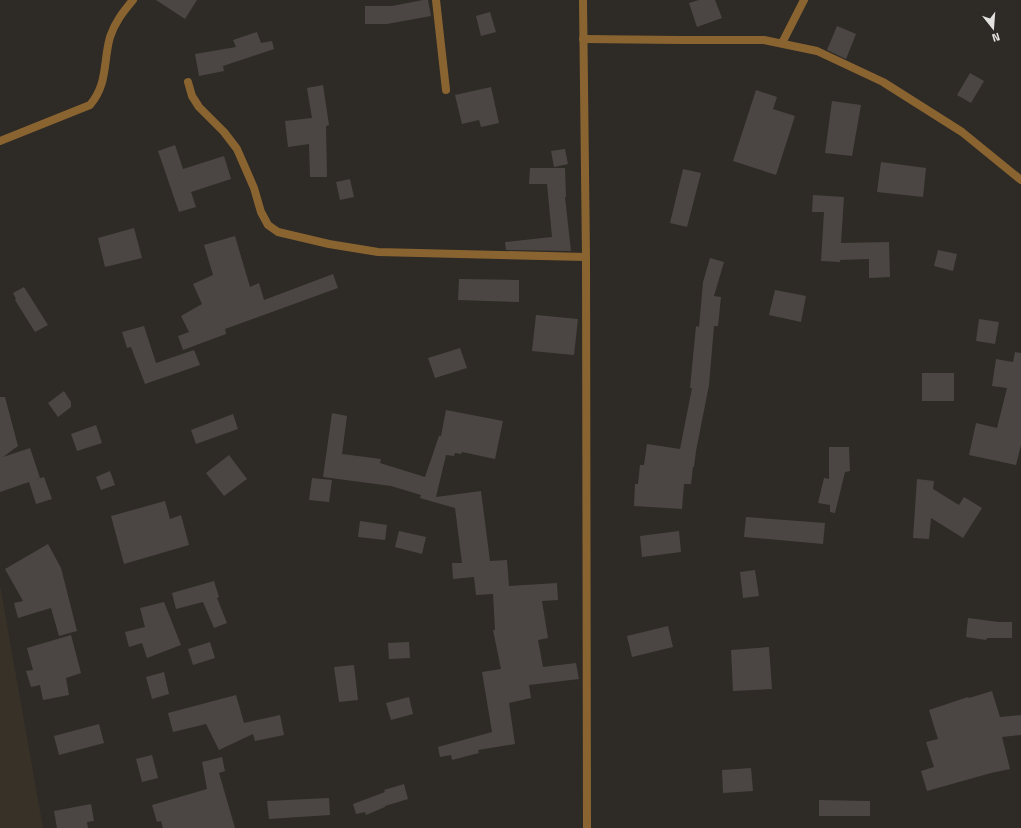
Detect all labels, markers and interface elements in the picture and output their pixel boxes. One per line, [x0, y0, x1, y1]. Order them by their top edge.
north arrow [973, 8, 1013, 48]
text: N [990, 29, 1002, 46]

